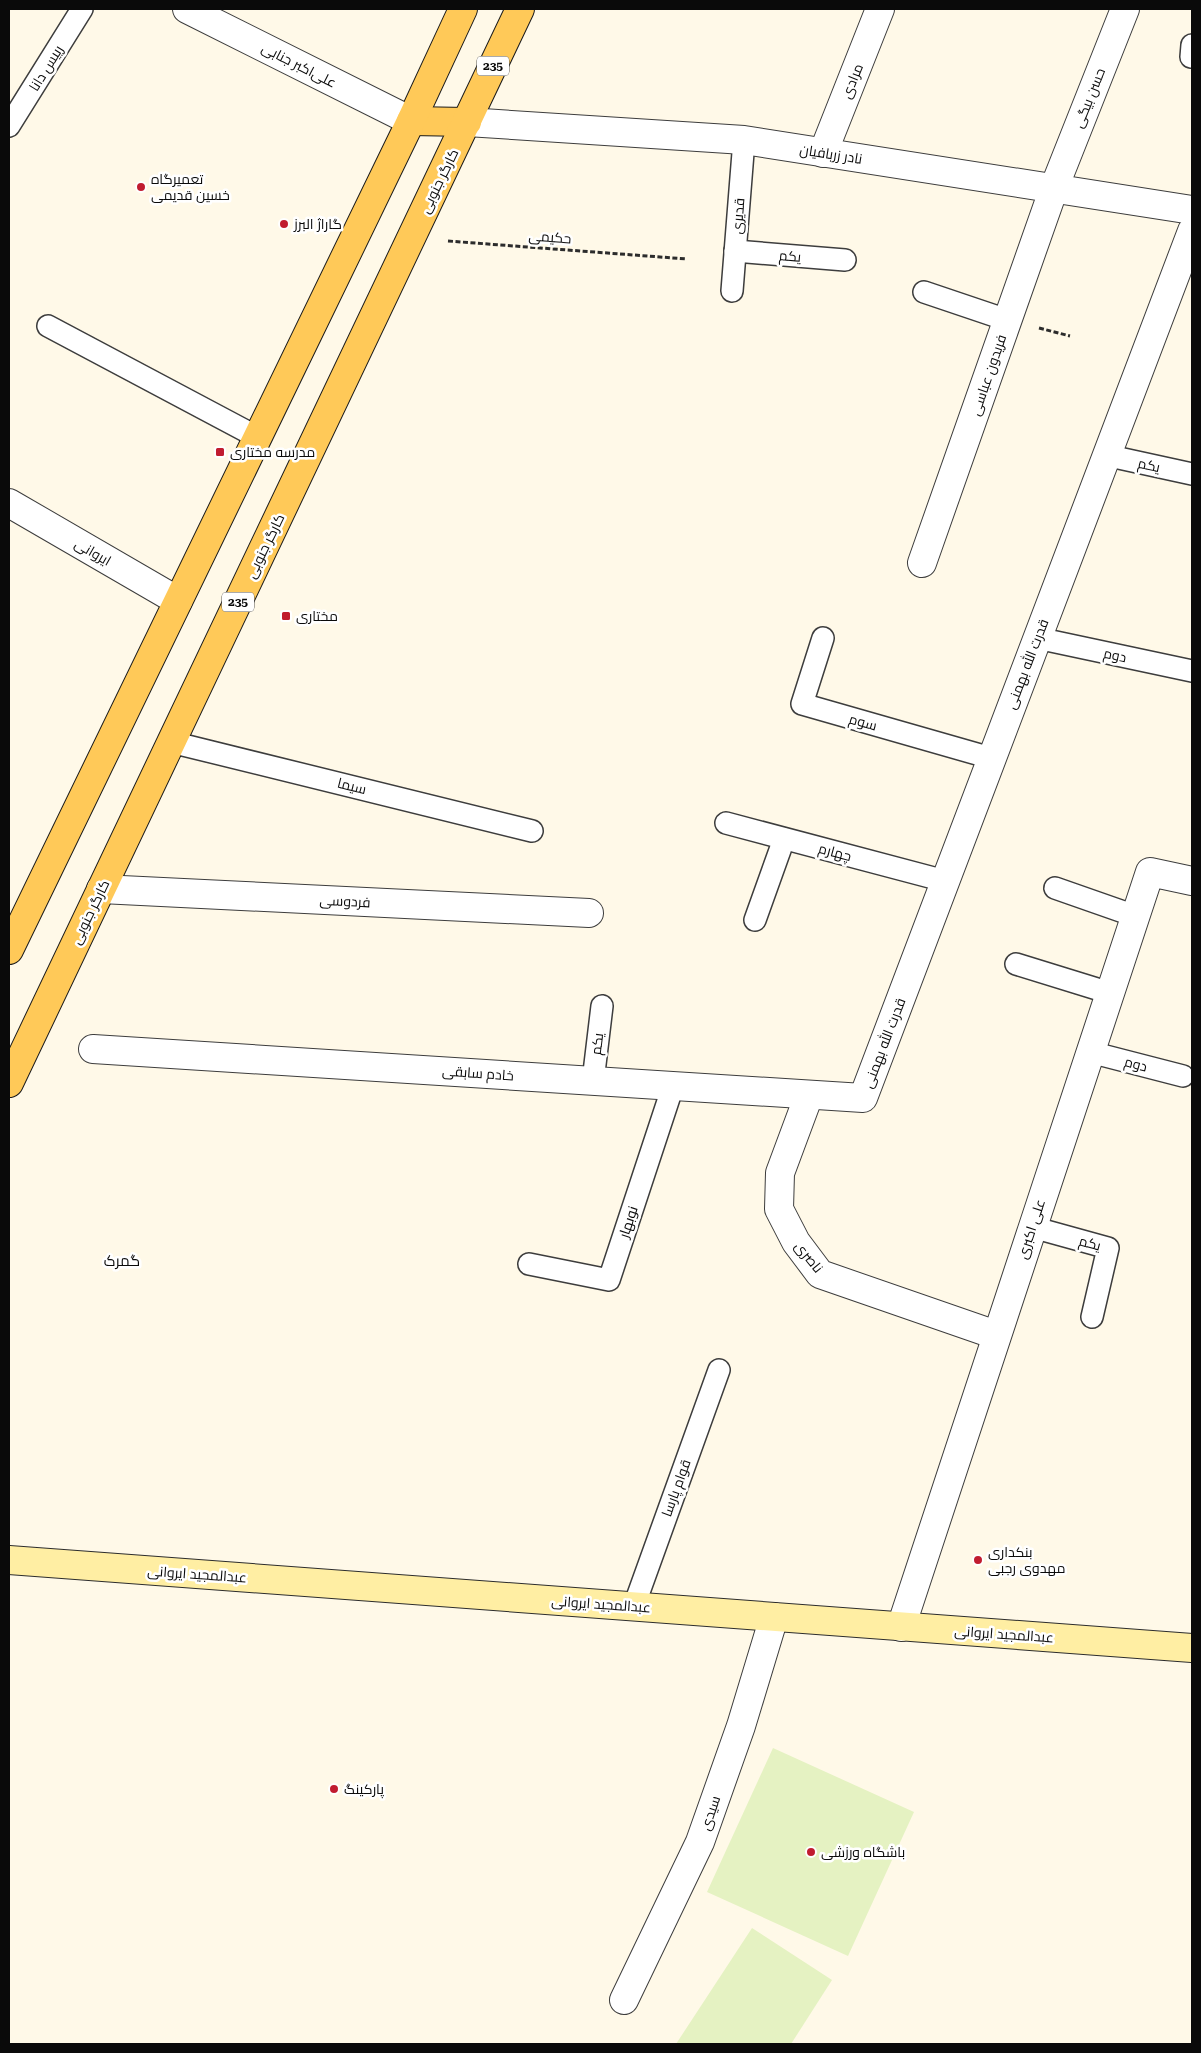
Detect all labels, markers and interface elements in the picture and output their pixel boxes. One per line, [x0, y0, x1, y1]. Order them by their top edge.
street label: علی‌اکبر جنابی [259, 39, 339, 91]
street label: رییس دانا [26, 42, 66, 94]
road number: 235 [477, 56, 509, 76]
street label: مرادی [838, 61, 866, 101]
street label: حسن بیگی [1070, 66, 1108, 130]
street label: نادر زربافیان [799, 141, 863, 167]
street label: کارگر جنوبی [416, 146, 462, 216]
place label: تعمیرگاه خسین قدیمی [151, 171, 230, 203]
marker: تعمیرگاه خسین قدیمی [135, 181, 147, 193]
street label: قدیری [728, 197, 748, 235]
place label: گاراژ البرز [293, 216, 342, 232]
marker: گاراژ البرز [278, 218, 290, 230]
street label: حکیمی [528, 228, 572, 246]
street label: یکم [778, 247, 802, 267]
street label: فریدون عباسی [967, 332, 1009, 418]
place label: مدرسه مختاری [230, 444, 315, 460]
marker: مدرسه مختاری [214, 446, 226, 458]
street label: یکم [1136, 455, 1162, 477]
street label: کارگر جنوبی [242, 511, 288, 581]
street label: ایروانی [72, 535, 114, 569]
road number: 235 [222, 592, 254, 612]
place label: مختاری [296, 608, 338, 624]
marker: مختاری [280, 610, 292, 622]
street label: قدرت الله بهمنی [1002, 616, 1052, 711]
street label: دوم [1102, 645, 1128, 667]
street label: سوم [847, 710, 879, 736]
street label: سیما [336, 775, 368, 797]
street label: چهارم [816, 840, 853, 866]
street label: کارگر جنوبی [67, 877, 113, 947]
street label: فردوسی [319, 892, 371, 910]
street label: قدرت الله بهمنی [859, 995, 909, 1090]
street label: یکم [588, 1032, 608, 1056]
street label: دوم [1122, 1053, 1149, 1077]
street label: خادم سابقی [442, 1063, 514, 1085]
street label: علی اکبری [1014, 1197, 1048, 1261]
street label: نوبهار [615, 1204, 641, 1241]
street label: یکم [1077, 1232, 1103, 1256]
street label: ناصری [792, 1238, 826, 1276]
district label: گمرک [104, 1252, 140, 1270]
street label: قوام پارسا [658, 1457, 696, 1520]
place label: بنکداری مهدوی رجبی [988, 1544, 1065, 1576]
marker: بنکداری مهدوی رجبی [972, 1554, 984, 1566]
street label: عبدالمجید ایروانی [147, 1563, 247, 1585]
street label: عبدالمجید ایروانی [551, 1593, 651, 1615]
street label: عبدالمجید ایروانی [954, 1623, 1054, 1645]
place label: پارکینگ [344, 1781, 384, 1799]
marker: پارکینگ [328, 1783, 340, 1795]
street label: سیدی [697, 1794, 723, 1832]
place label: باشگاه ورزشی [821, 1844, 905, 1860]
marker: باشگاه ورزشی [805, 1846, 817, 1858]

